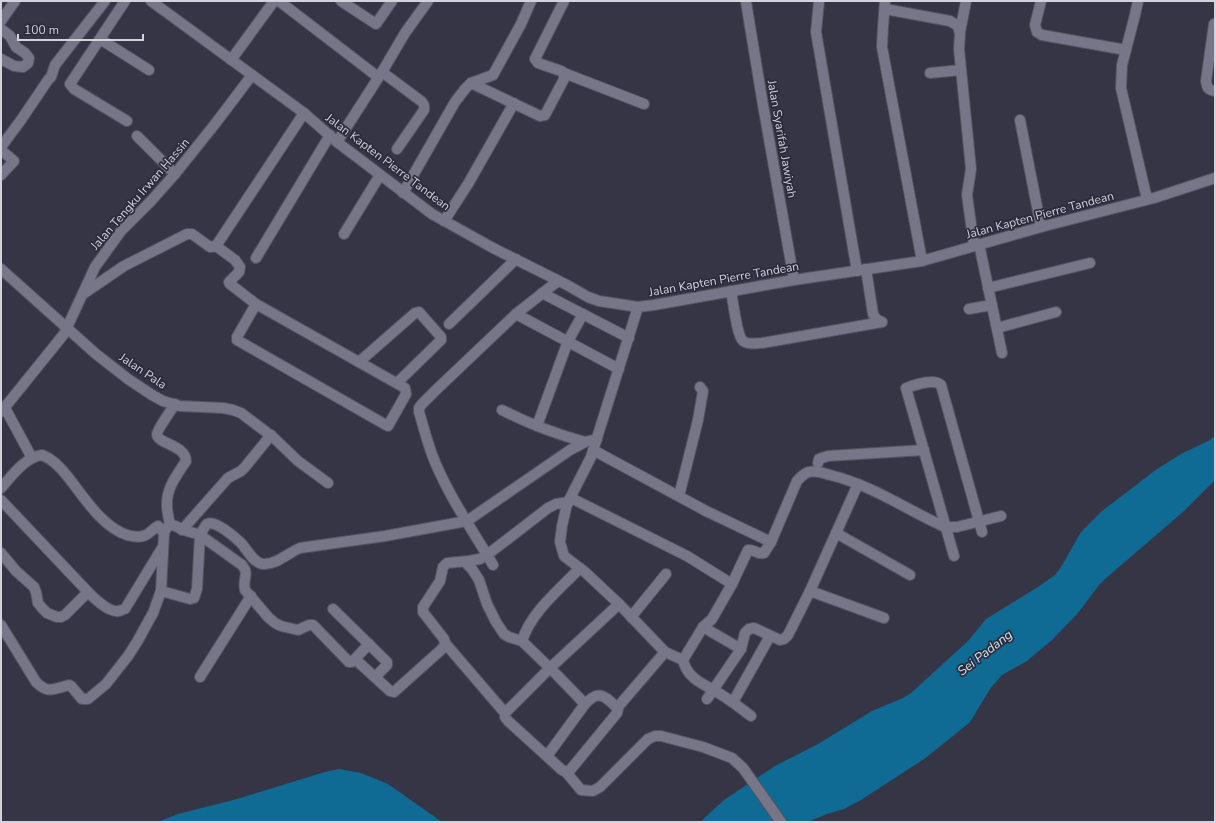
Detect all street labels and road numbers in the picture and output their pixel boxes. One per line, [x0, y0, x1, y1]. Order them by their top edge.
street label: Jalan Syarifah Jawiyah [764, 78, 800, 199]
street label: Jalan Kapten Pierre Tandean [322, 109, 454, 214]
street label: Jalan Tengku Irwan Hassin [86, 135, 193, 254]
street label: Jalan Kapten Pierre Tandean [964, 188, 1116, 243]
street label: Jalan Kapten Pierre Tandean [647, 258, 800, 300]
street label: Jalan Pala [115, 349, 170, 393]

